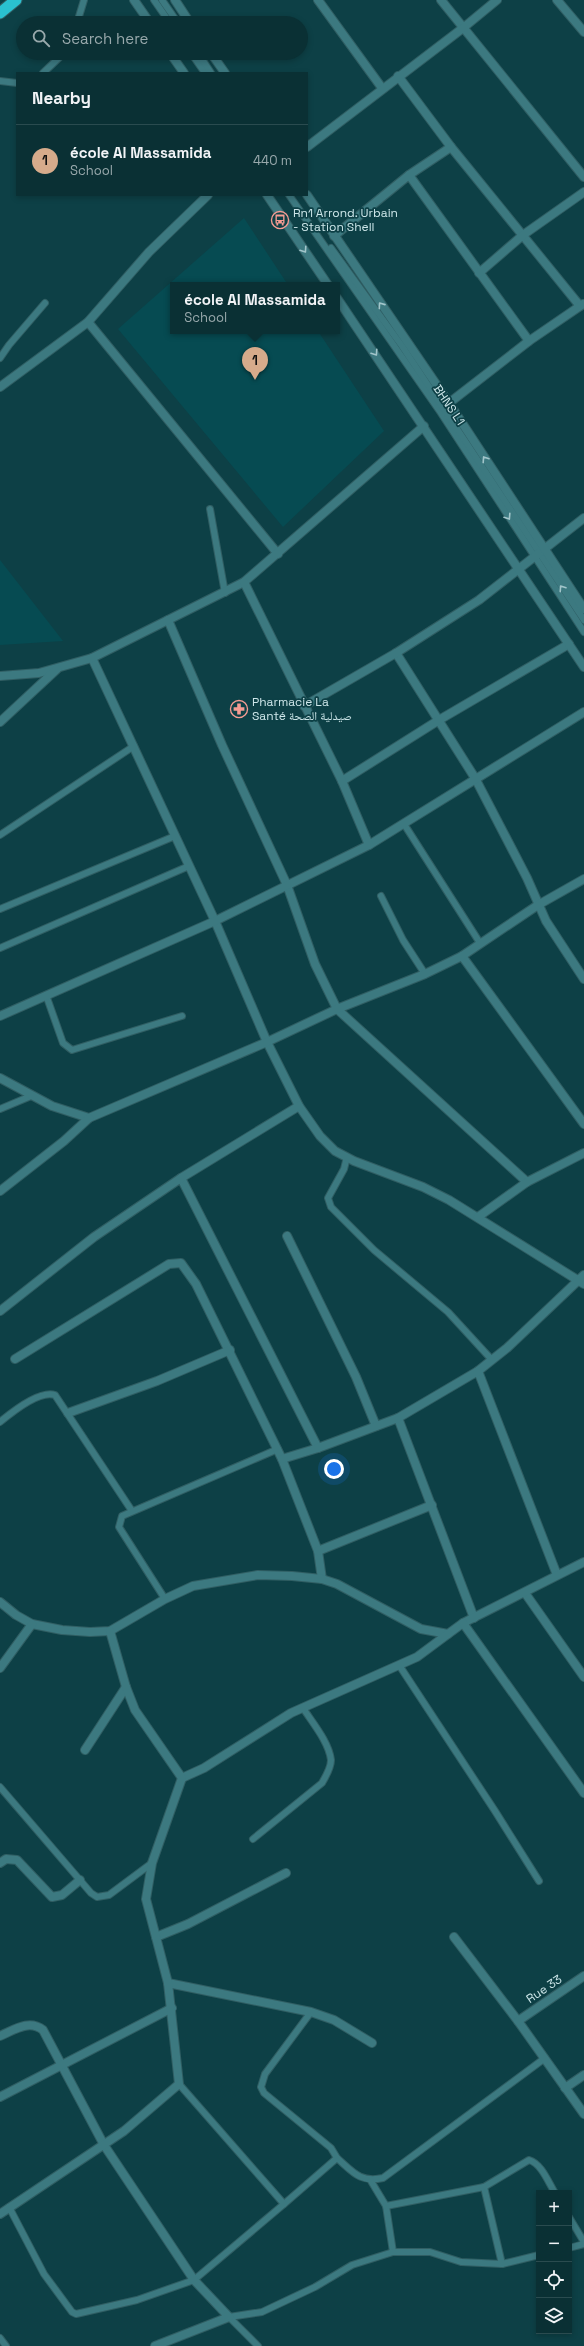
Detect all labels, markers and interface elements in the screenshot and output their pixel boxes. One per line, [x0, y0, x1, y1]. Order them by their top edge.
search box [16, 16, 308, 60]
icon: search [30, 27, 52, 49]
text: Search here [62, 29, 148, 48]
text: Nearby [32, 87, 91, 109]
text: école Al Massamida [70, 143, 211, 162]
text: 1 [42, 152, 48, 169]
text: 440 m [253, 152, 292, 169]
text: School [70, 162, 113, 179]
place label: Rn1 Arrond. Urbain - Station Shell [293, 205, 398, 235]
bus stop icon: Rn1 Arrond. Urbain - Station Shell [270, 210, 290, 230]
one-way arrow [299, 246, 306, 253]
popup [170, 282, 340, 334]
text: école Al Massamida [184, 290, 326, 309]
one-way arrow [379, 302, 386, 309]
text: School [184, 309, 227, 326]
pin: 1 [242, 347, 268, 380]
one-way arrow [370, 349, 378, 356]
street label: BHNS L1 [430, 382, 468, 428]
one-way arrow [483, 456, 490, 463]
one-way arrow [503, 513, 510, 520]
one-way arrow [559, 585, 567, 592]
place label: Pharmacie La Santé صيدلية الصحة [252, 694, 352, 724]
pharmacy icon: Pharmacie La Santé صيدلية الصحة [229, 699, 249, 719]
your location [324, 1459, 344, 1479]
street label: Rue 33 [523, 1971, 565, 2007]
map controls [536, 2190, 572, 2334]
button: + [536, 2190, 572, 2226]
button: − [536, 2226, 572, 2262]
button: locate [536, 2262, 572, 2298]
button: layers [536, 2298, 572, 2334]

